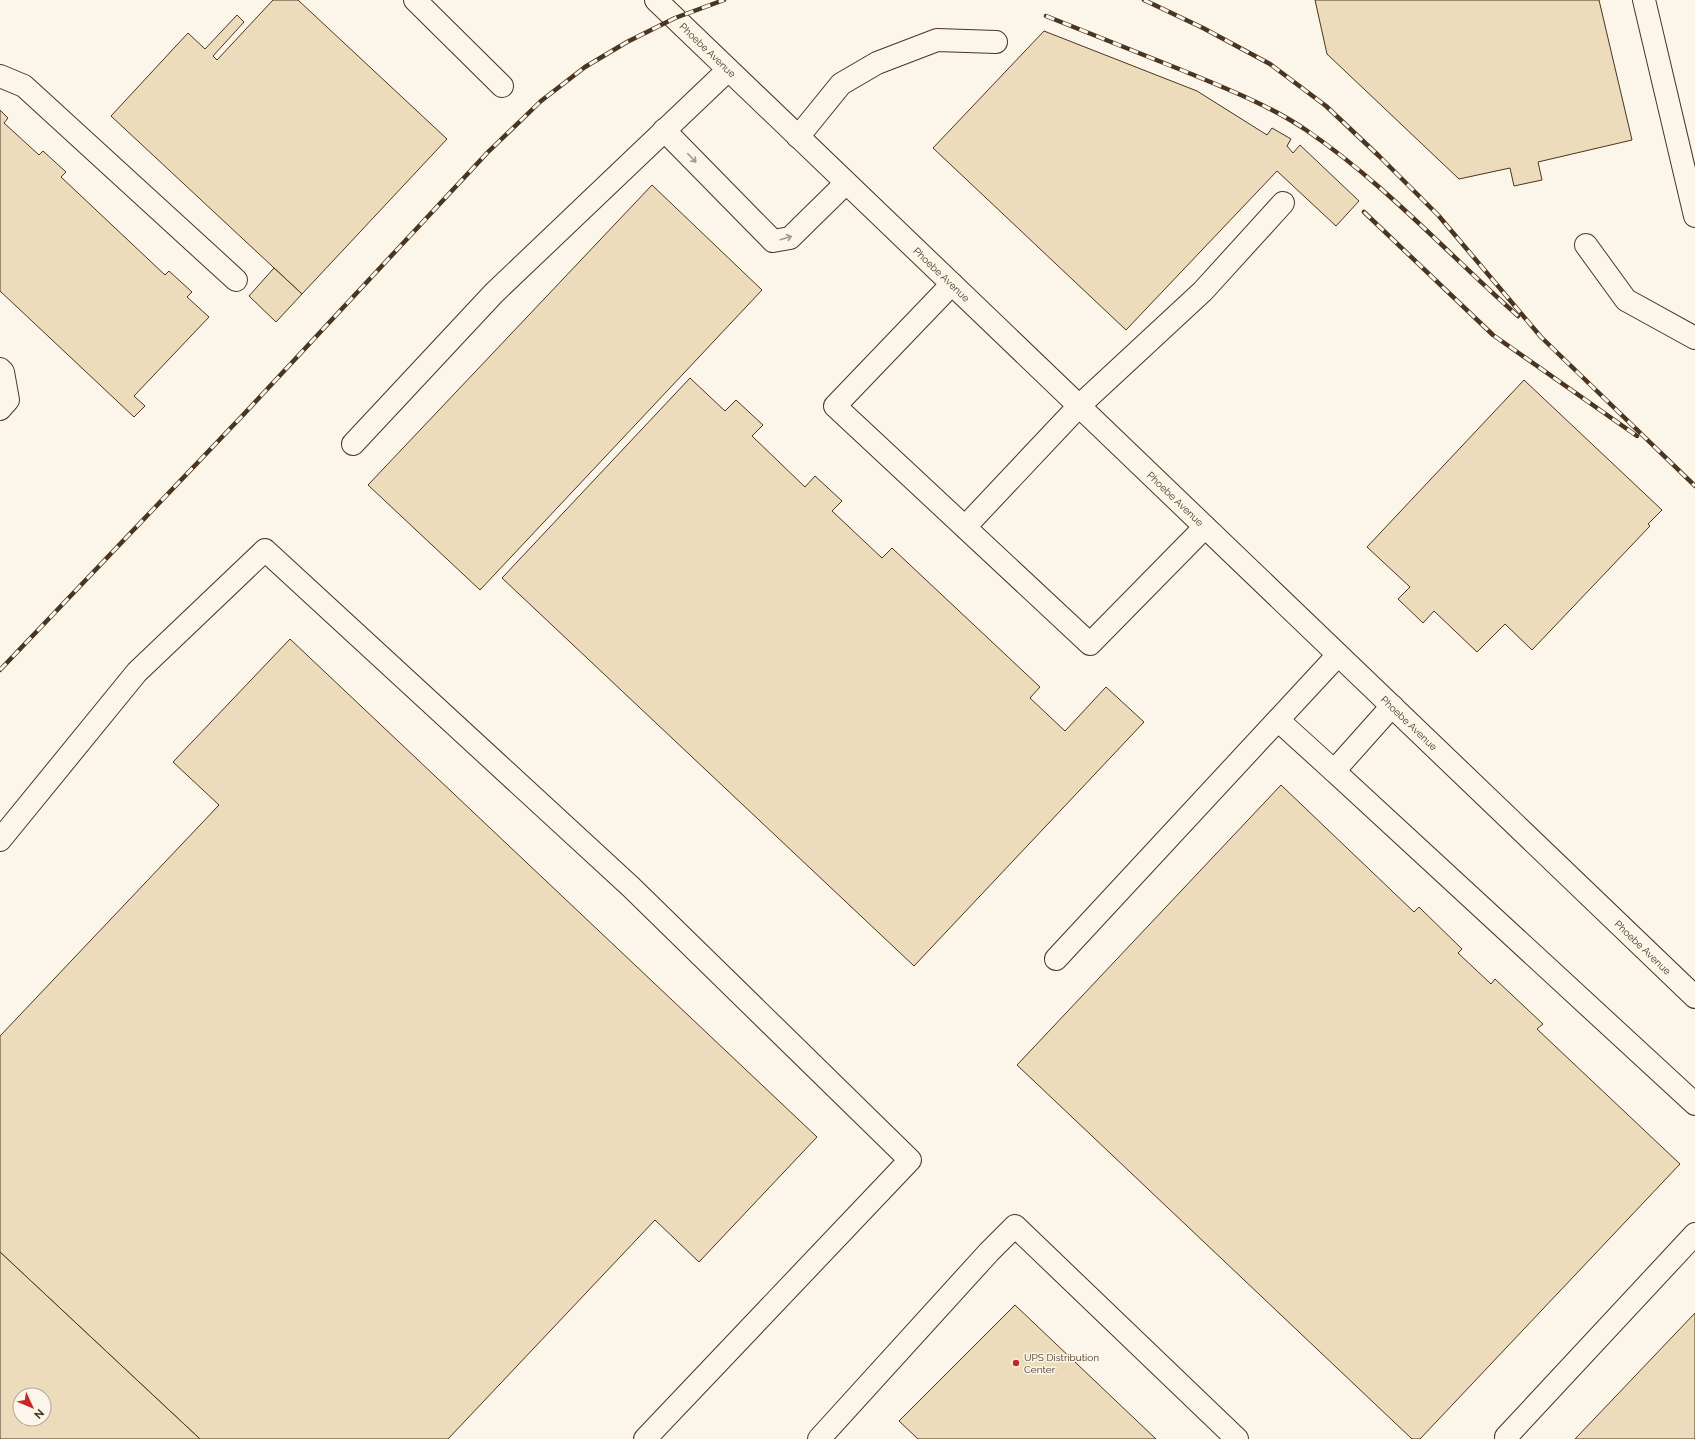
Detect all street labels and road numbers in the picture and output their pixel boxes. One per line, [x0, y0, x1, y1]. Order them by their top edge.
street label: Phoebe Avenue [678, 20, 738, 79]
street label: Phoebe Avenue [911, 245, 972, 304]
street label: Phoebe Avenue [1145, 469, 1206, 528]
street label: Phoebe Avenue [1379, 693, 1440, 752]
street label: Phoebe Avenue [1613, 918, 1673, 977]

